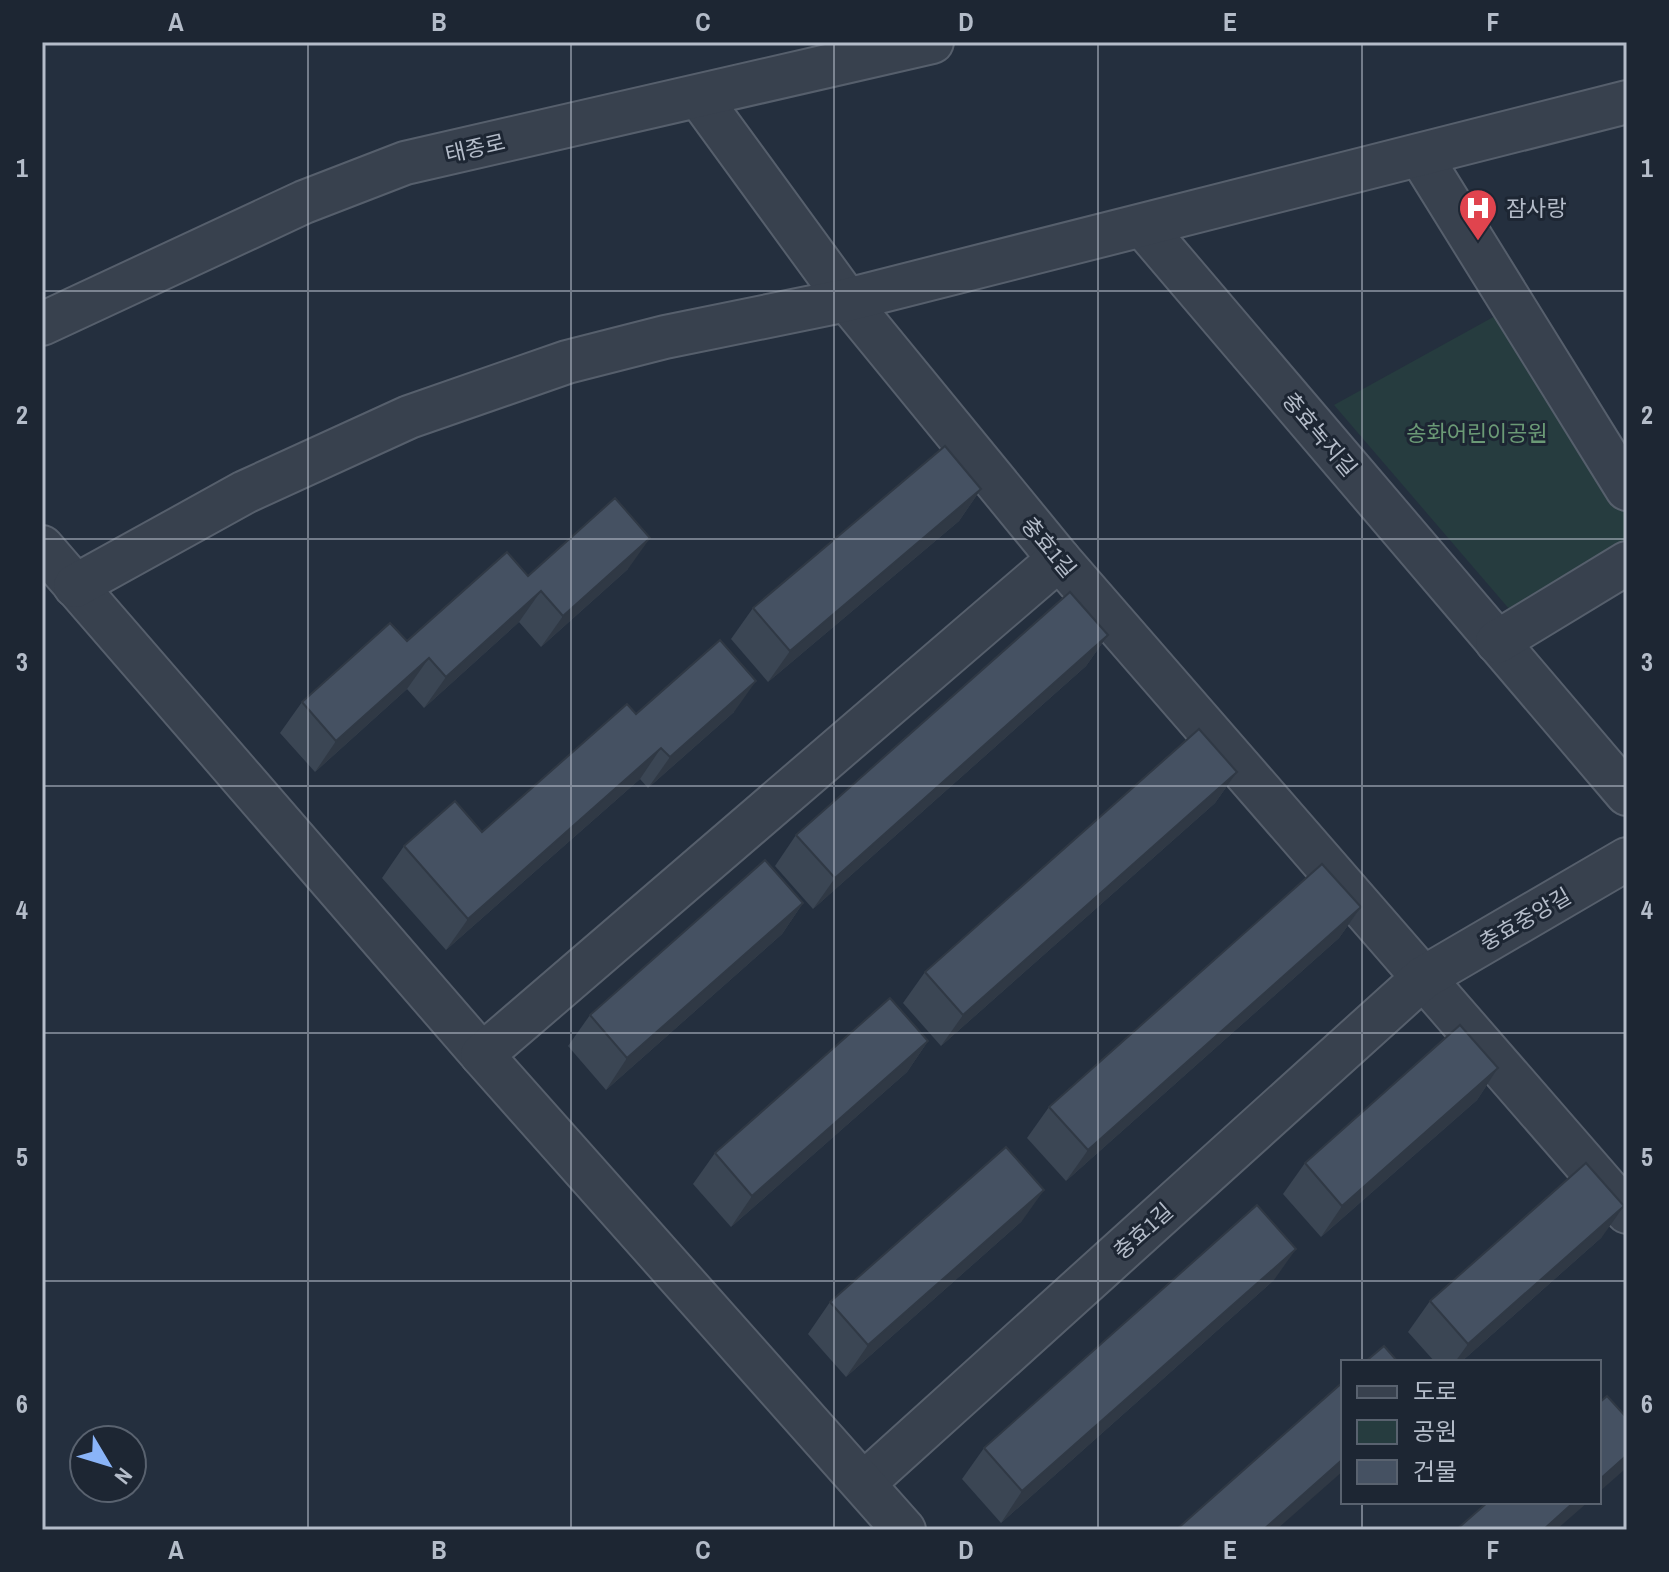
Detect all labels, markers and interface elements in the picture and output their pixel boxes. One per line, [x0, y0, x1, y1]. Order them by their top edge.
text: A [168, 4, 184, 39]
text: B [431, 4, 447, 39]
text: C [695, 4, 711, 39]
text: D [958, 4, 974, 39]
text: E [1223, 4, 1237, 39]
text: F [1486, 4, 1500, 39]
street label: 태종로 [442, 127, 508, 169]
text: 1 [16, 150, 28, 185]
text: 1 [1641, 150, 1653, 185]
hospital icon: 잠사랑 [1457, 187, 1499, 242]
place label: 잠사랑 [1506, 193, 1567, 223]
street label: 충효녹지길 [1276, 386, 1364, 482]
text: 2 [16, 397, 28, 432]
text: 2 [1641, 397, 1653, 432]
park label: 송화어린이공원 [1406, 418, 1548, 448]
street label: 충효1길 [1015, 510, 1083, 584]
text: 3 [16, 644, 28, 679]
text: 3 [1641, 644, 1653, 679]
street label: 충효중앙길 [1474, 881, 1576, 957]
text: 4 [16, 892, 28, 927]
text: 4 [1641, 892, 1653, 927]
text: 5 [16, 1139, 28, 1174]
text: 5 [1641, 1139, 1653, 1174]
street label: 충효1길 [1107, 1196, 1179, 1266]
legend [1341, 1360, 1601, 1504]
text: 도로 [1413, 1375, 1457, 1407]
text: 6 [16, 1386, 28, 1421]
text: 6 [1641, 1386, 1653, 1421]
text: 공원 [1413, 1415, 1457, 1447]
north arrow [68, 1424, 148, 1504]
text: 건물 [1413, 1455, 1457, 1487]
text: N [108, 1462, 140, 1491]
text: A [168, 1532, 184, 1567]
text: B [431, 1532, 447, 1567]
text: C [695, 1532, 711, 1567]
text: D [958, 1532, 974, 1567]
text: E [1223, 1532, 1237, 1567]
text: F [1486, 1532, 1500, 1567]

